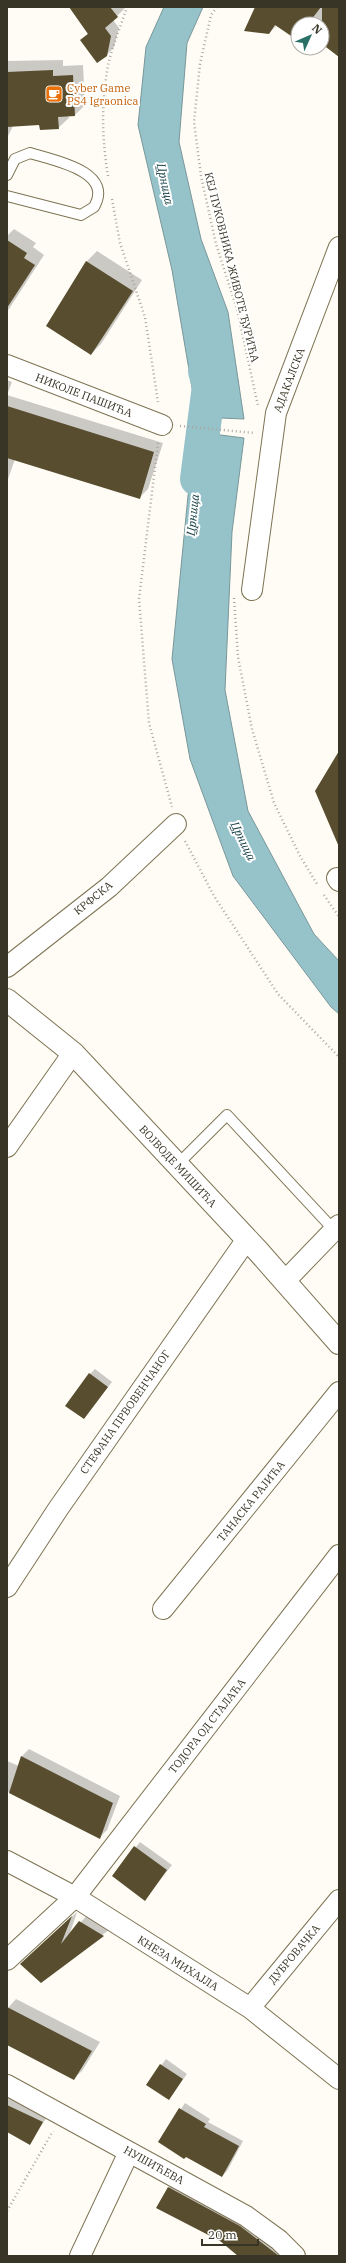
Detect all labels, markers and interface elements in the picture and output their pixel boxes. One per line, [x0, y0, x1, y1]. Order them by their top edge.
north arrow [290, 16, 330, 56]
text: N [309, 21, 325, 37]
place label: Cyber Game PS4 Igraonica [67, 81, 139, 108]
cafe icon: Cyber Game PS4 Igraonica [44, 84, 64, 104]
water label: Црница [154, 161, 177, 206]
street label: КЕЈ ПУКОВНИКА ЖИВОТЕ ЂУРИЋА [202, 171, 263, 364]
street label: АДАКАЛСКА [270, 345, 308, 414]
street label: НИКОЛЕ ПАШИЋА [34, 370, 135, 420]
water label: Црница [183, 493, 202, 538]
water label: Црница [227, 818, 260, 863]
street label: КРФСКА [71, 878, 116, 918]
street label: ВОЈВОДЕ МИШИЋА [136, 1122, 220, 1210]
street label: СТЕФАНА ПРВОВЕНЧАНОГ [77, 1347, 173, 1477]
street label: ТАНАСКА РАЈИЋА [214, 1457, 288, 1544]
street label: ТОДОРА ОД СТАЛАЋА [165, 1675, 249, 1776]
street label: ДУБРОВАЧКА [265, 1921, 323, 1987]
street label: КНЕЗА МИХАЈЛА [135, 1932, 222, 1994]
street label: НУШИЋЕВА [121, 2143, 187, 2188]
scale bar [202, 2221, 258, 2247]
text: 20 m [208, 2227, 237, 2242]

